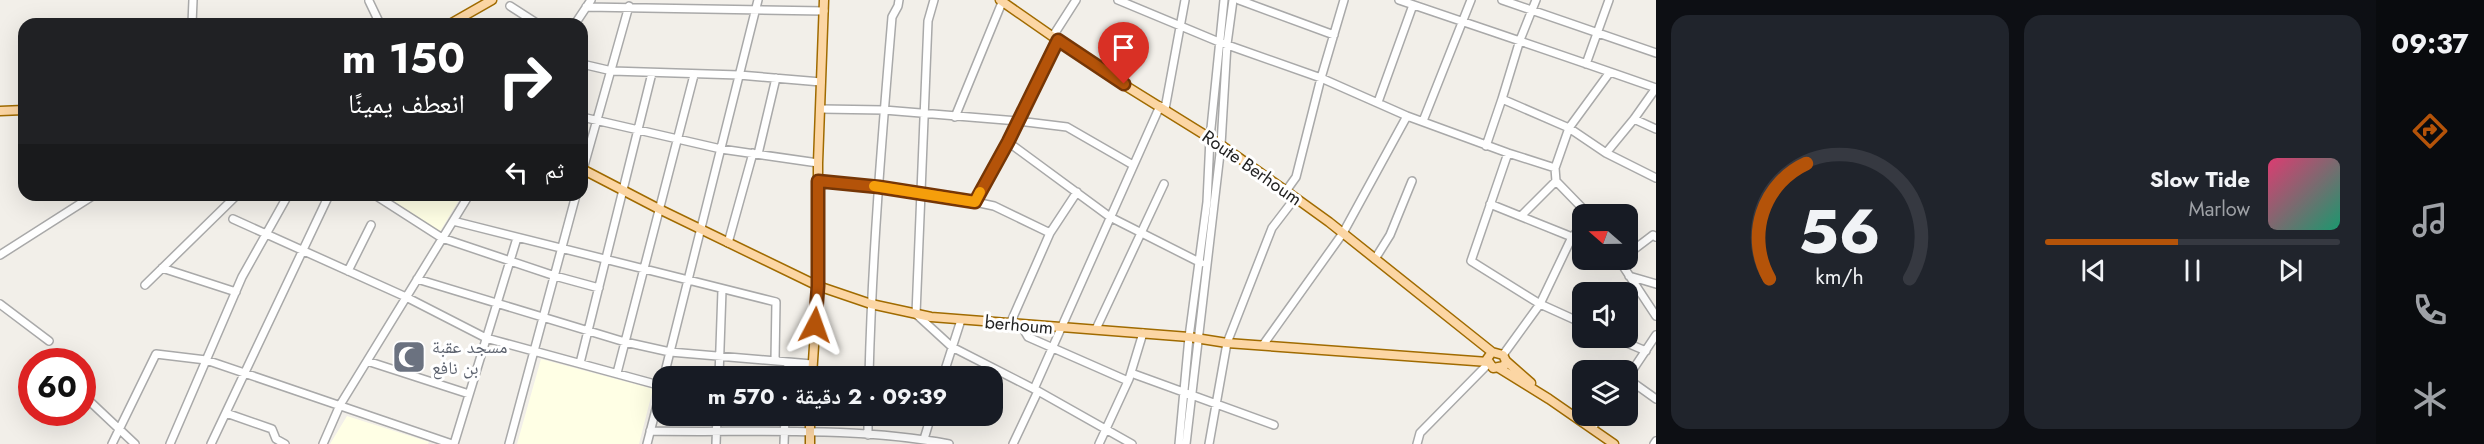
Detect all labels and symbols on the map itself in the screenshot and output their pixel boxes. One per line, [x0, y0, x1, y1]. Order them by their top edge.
pin [1098, 22, 1149, 84]
street label: Route Berhoum [1197, 124, 1307, 212]
north arrow [1572, 204, 1638, 270]
position arrow [783, 293, 847, 357]
street label: berhoum [984, 309, 1054, 341]
place label: مسجد عقبة بن نافع [432, 334, 508, 381]
mosque icon: مسجد عقبة بن نافع [391, 339, 427, 375]
speed limit sign: 60 [18, 348, 96, 426]

